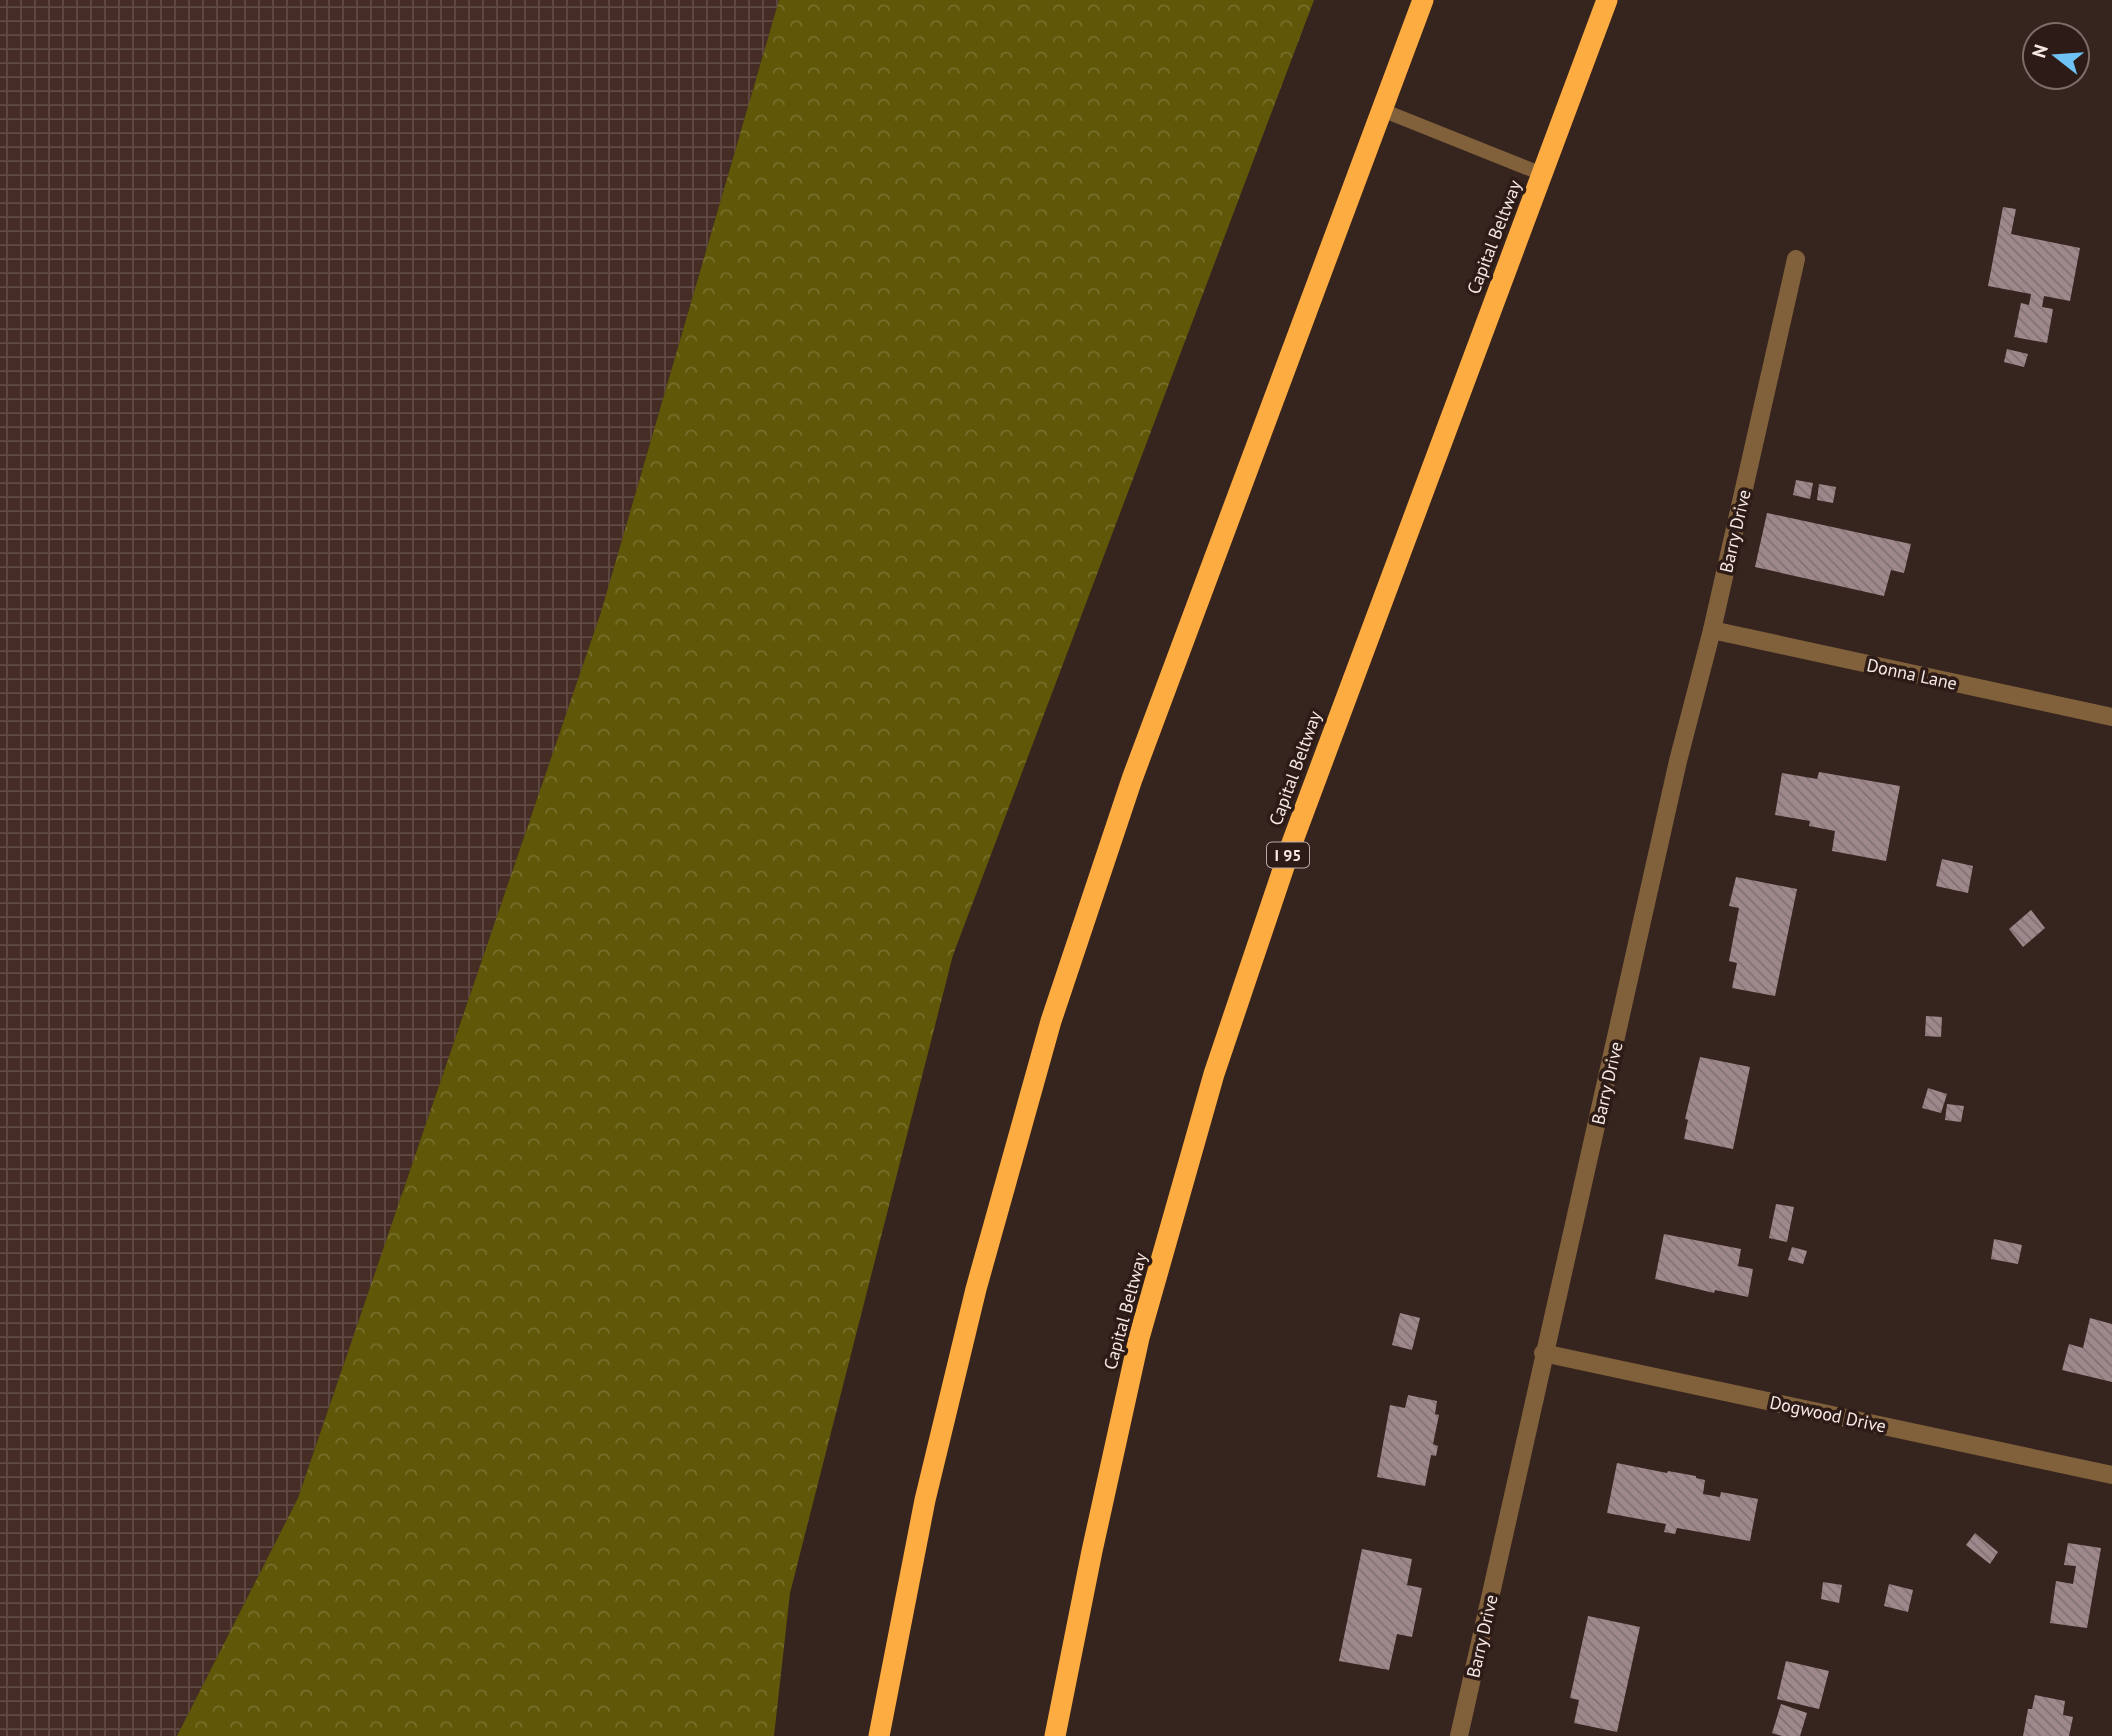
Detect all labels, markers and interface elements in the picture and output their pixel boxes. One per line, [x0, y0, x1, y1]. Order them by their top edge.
north arrow [2021, 21, 2091, 91]
text: N [2026, 42, 2053, 61]
street label: Capital Beltway [1462, 176, 1526, 297]
street label: Barry Drive [1714, 487, 1756, 575]
street label: Donna Lane [1865, 653, 1959, 695]
street label: Capital Beltway [1264, 707, 1327, 828]
road number: I 95 [1267, 842, 1309, 868]
street label: Barry Drive [1586, 1039, 1628, 1127]
street label: Capital Beltway [1098, 1249, 1152, 1372]
street label: Dogwood Drive [1768, 1390, 1888, 1438]
street label: Barry Drive [1461, 1592, 1503, 1680]

